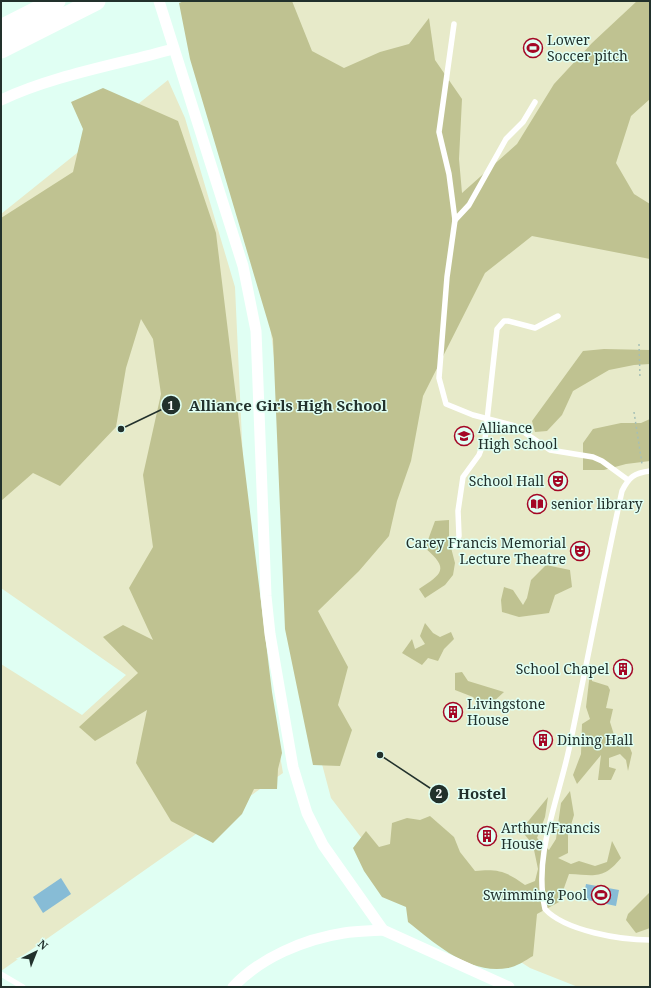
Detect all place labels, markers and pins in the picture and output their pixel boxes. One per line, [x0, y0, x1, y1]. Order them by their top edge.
place label: Lower Soccer pitch [547, 30, 628, 65]
sports icon: Lower Soccer pitch [522, 37, 544, 59]
callout: Alliance Girls High School [161, 392, 395, 419]
place label: Alliance High School [478, 418, 558, 453]
school or university icon: Alliance High School [453, 425, 475, 447]
theatre icon: School Hall [547, 470, 569, 492]
place label: School Hall [469, 471, 545, 490]
library icon: senior library [526, 493, 548, 515]
place label: senior library [551, 494, 643, 513]
place label: Carey Francis Memorial Lecture Theatre [406, 533, 567, 568]
theatre icon: Carey Francis Memorial Lecture Theatre [569, 540, 591, 562]
building icon: School Chapel [612, 658, 634, 680]
place label: School Chapel [516, 659, 610, 678]
place label: Livingstone House [467, 694, 545, 729]
building icon: Livingstone House [442, 701, 464, 723]
building icon: Dining Hall [532, 729, 554, 751]
place label: Dining Hall [557, 730, 634, 749]
callout: Hostel [429, 780, 514, 807]
place label: Arthur/Francis House [501, 818, 600, 853]
building icon: Arthur/Francis House [476, 825, 498, 847]
sports icon: Swimming Pool [590, 884, 612, 906]
place label: Swimming Pool [483, 885, 588, 904]

